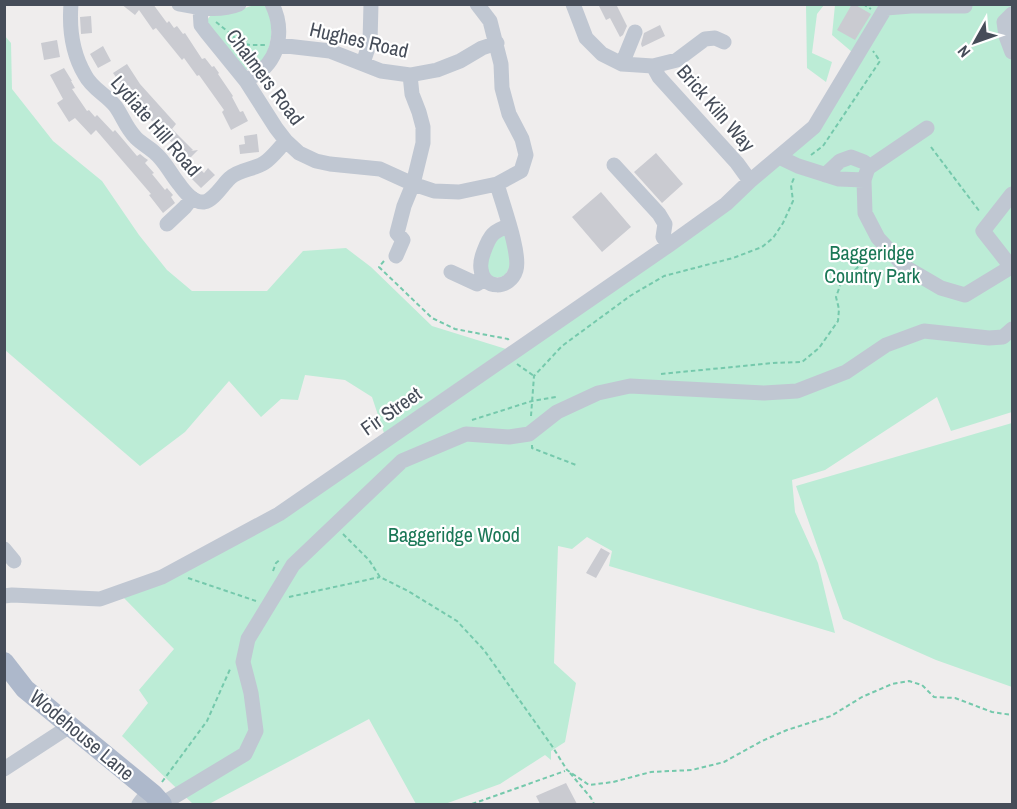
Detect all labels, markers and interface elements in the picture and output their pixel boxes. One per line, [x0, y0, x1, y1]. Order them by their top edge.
north arrow [945, 12, 1005, 72]
street label: Hughes Road [307, 15, 411, 64]
street label: Chalmers Road [220, 23, 310, 130]
text: N [952, 41, 975, 62]
street label: Brick Kiln Way [671, 58, 762, 157]
street label: Lydiate Hill Road [105, 70, 208, 182]
park label: Baggeridge Country Park [824, 239, 921, 289]
street label: Fir Street [355, 380, 427, 441]
park label: Baggeridge Wood [388, 521, 520, 548]
street label: Wodehouse Lane [25, 683, 140, 786]

